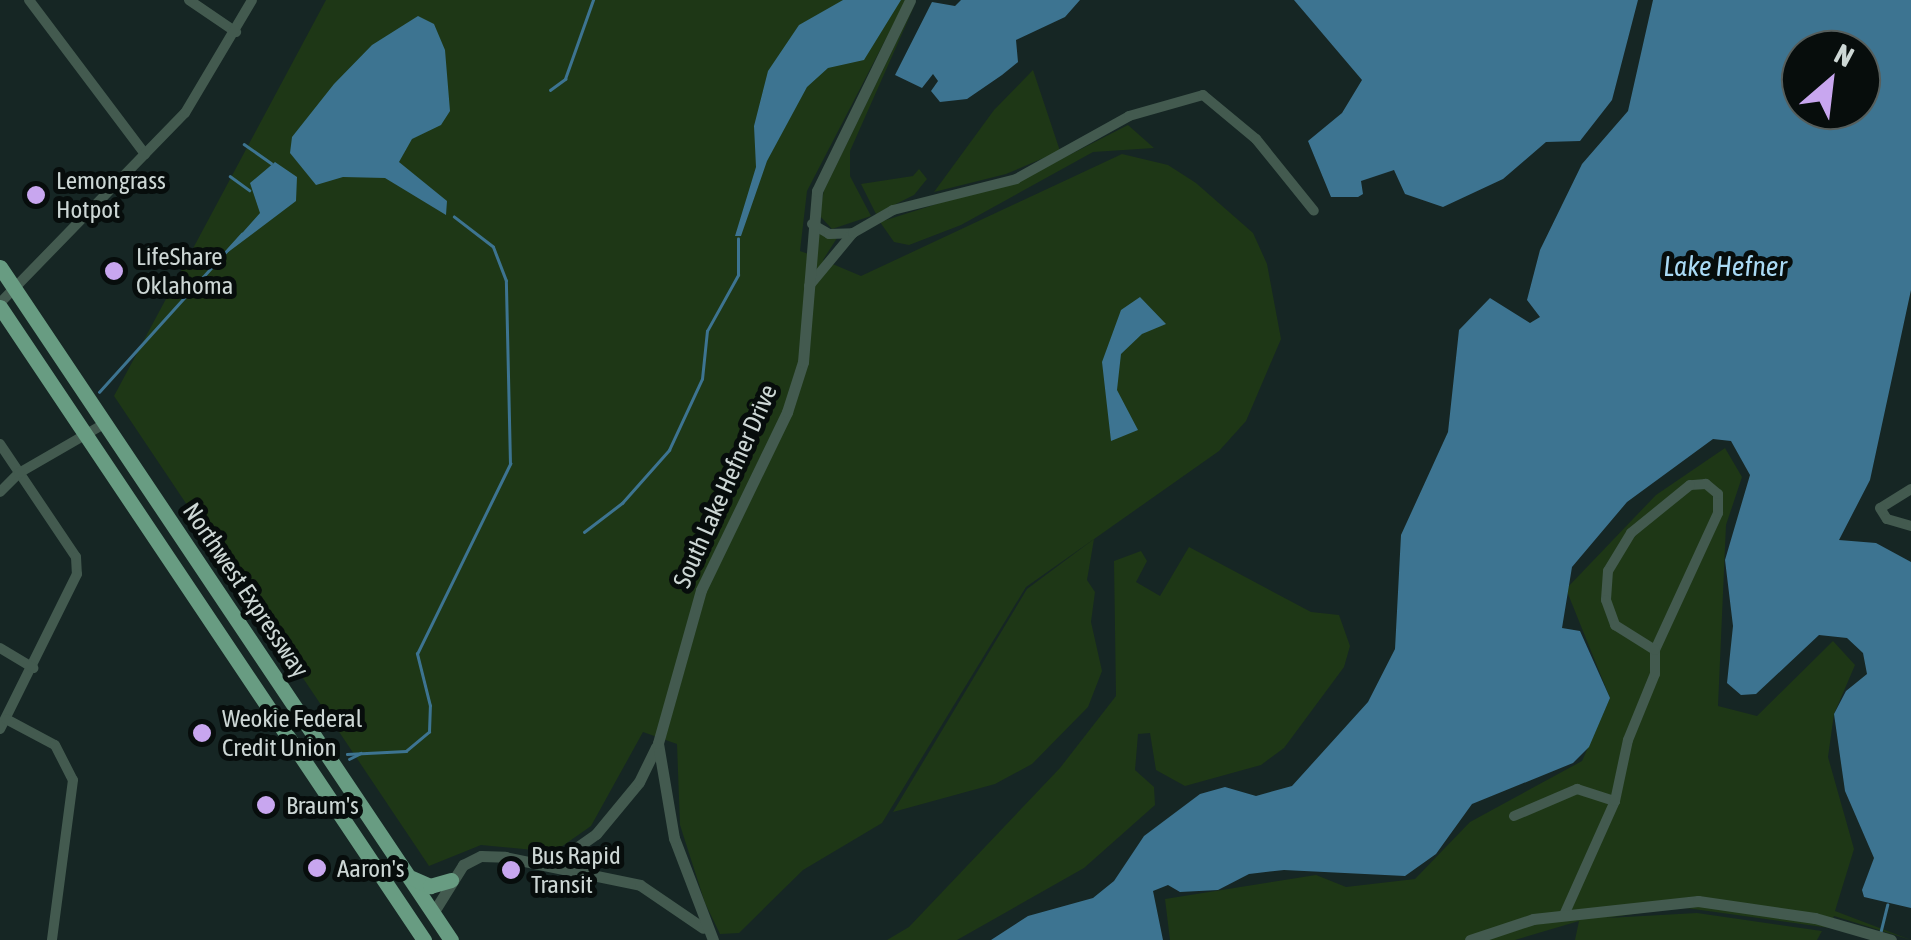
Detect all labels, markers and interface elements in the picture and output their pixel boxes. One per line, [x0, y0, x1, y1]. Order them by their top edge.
north arrow [1781, 30, 1881, 130]
text: N [1829, 37, 1859, 73]
place label: Lemongrass Hotpot [56, 166, 166, 225]
marker: Lemongrass Hotpot [25, 184, 47, 206]
place label: LifeShare Oklahoma [136, 242, 233, 301]
water label: Lake Hefner [1663, 249, 1787, 283]
marker: LifeShare Oklahoma [101, 258, 127, 284]
street label: South Lake Hefner Drive [667, 380, 783, 592]
street label: Northwest Expressway [177, 497, 315, 683]
place label: Weokie Federal Credit Union [222, 704, 362, 763]
marker: Weokie Federal Credit Union [191, 722, 213, 744]
place label: Braum's [286, 790, 359, 820]
marker: Braum's [255, 794, 277, 816]
place label: Bus Rapid Transit [531, 841, 621, 900]
place label: Aaron's [337, 853, 405, 883]
marker: Aaron's [306, 857, 328, 879]
marker: Bus Rapid Transit [500, 859, 522, 881]

